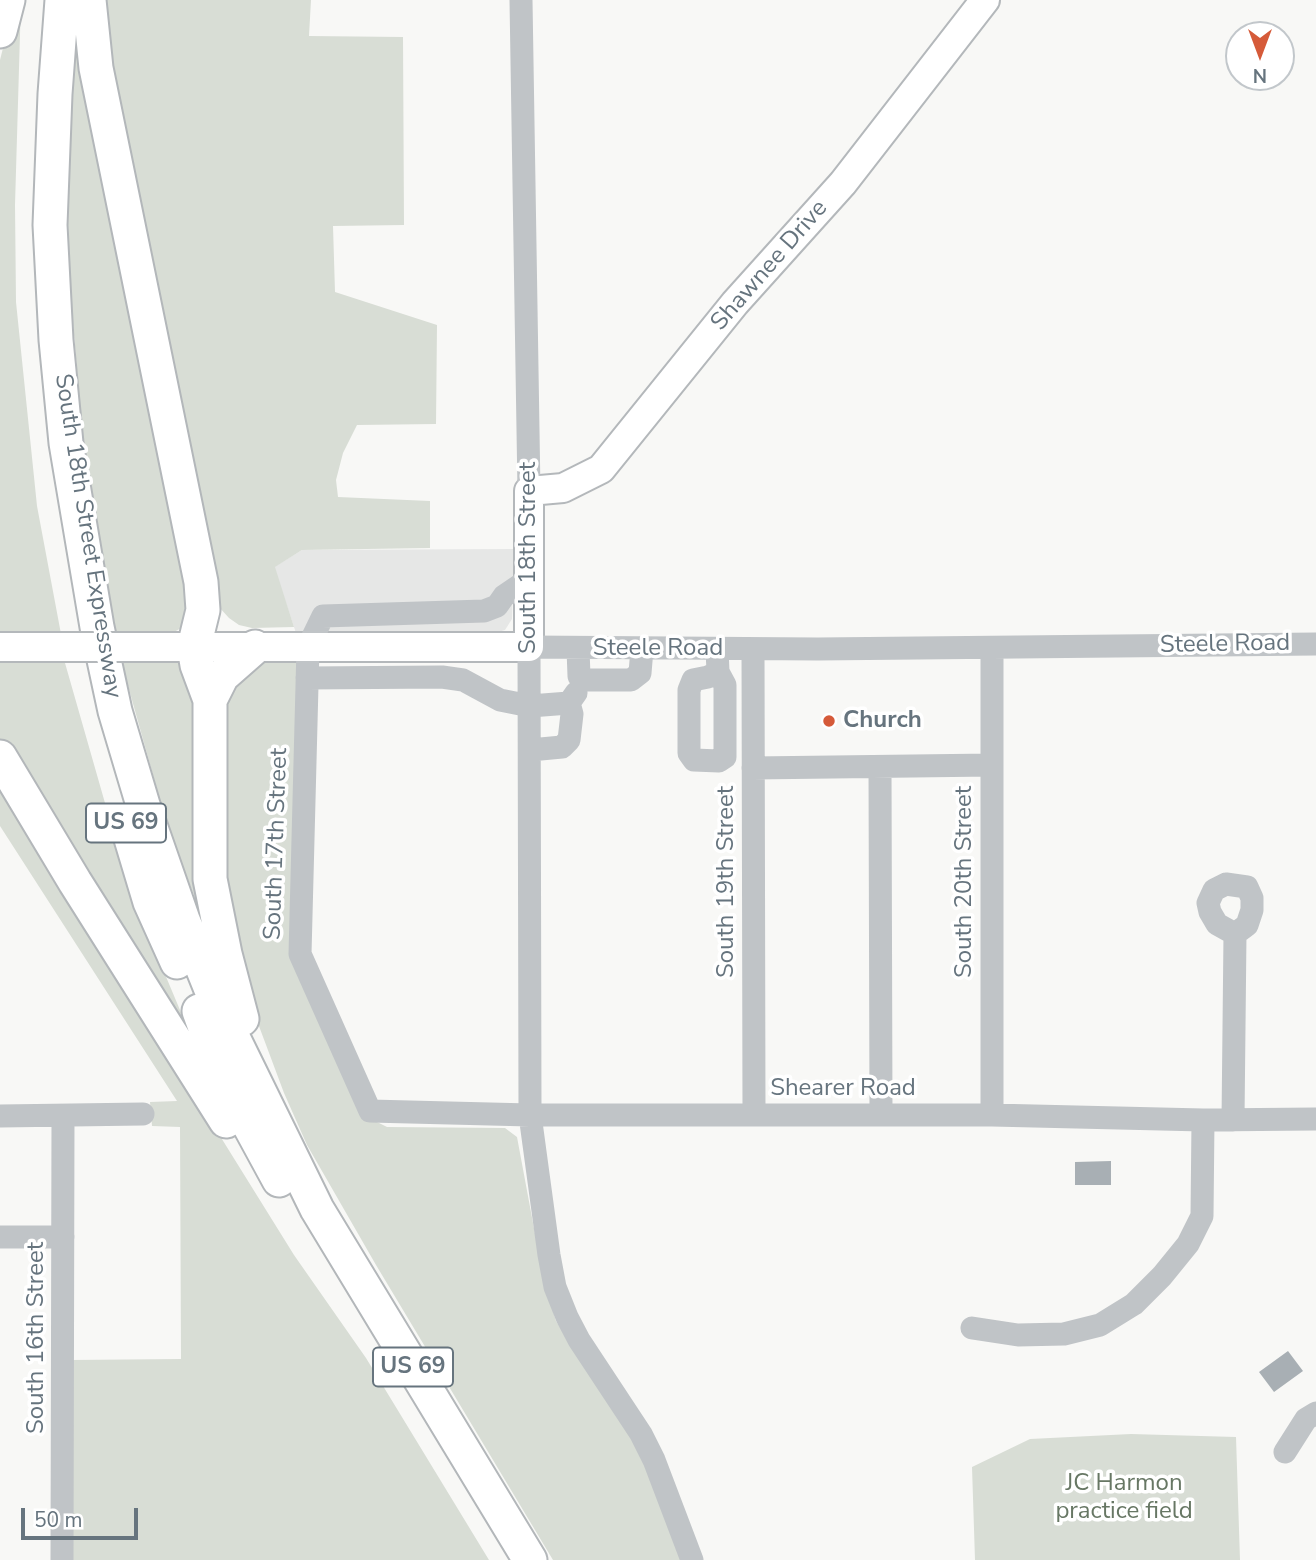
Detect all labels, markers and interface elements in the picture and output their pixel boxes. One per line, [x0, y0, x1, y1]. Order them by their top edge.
north arrow [1225, 21, 1295, 91]
text: N [1253, 62, 1267, 88]
street label: Shawnee Drive [706, 195, 834, 337]
street label: South 18th Street Expressway [47, 372, 127, 700]
street label: South 18th Street [515, 462, 543, 654]
street label: Steele Road [1160, 629, 1290, 661]
street label: Steele Road [593, 635, 723, 663]
place label: Church [843, 707, 922, 735]
marker: Church [821, 713, 837, 729]
street label: South 17th Street [259, 747, 295, 941]
street label: South 19th Street [713, 786, 741, 978]
street label: South 20th Street [951, 786, 979, 978]
road number: US 69 [86, 804, 166, 842]
street label: Shearer Road [770, 1075, 916, 1103]
street label: South 16th Street [23, 1242, 51, 1434]
road number: US 69 [373, 1348, 453, 1386]
park label: JC Harmon practice field [1055, 1470, 1193, 1526]
scale bar [24, 1494, 142, 1538]
text: 50 m [34, 1506, 83, 1534]

